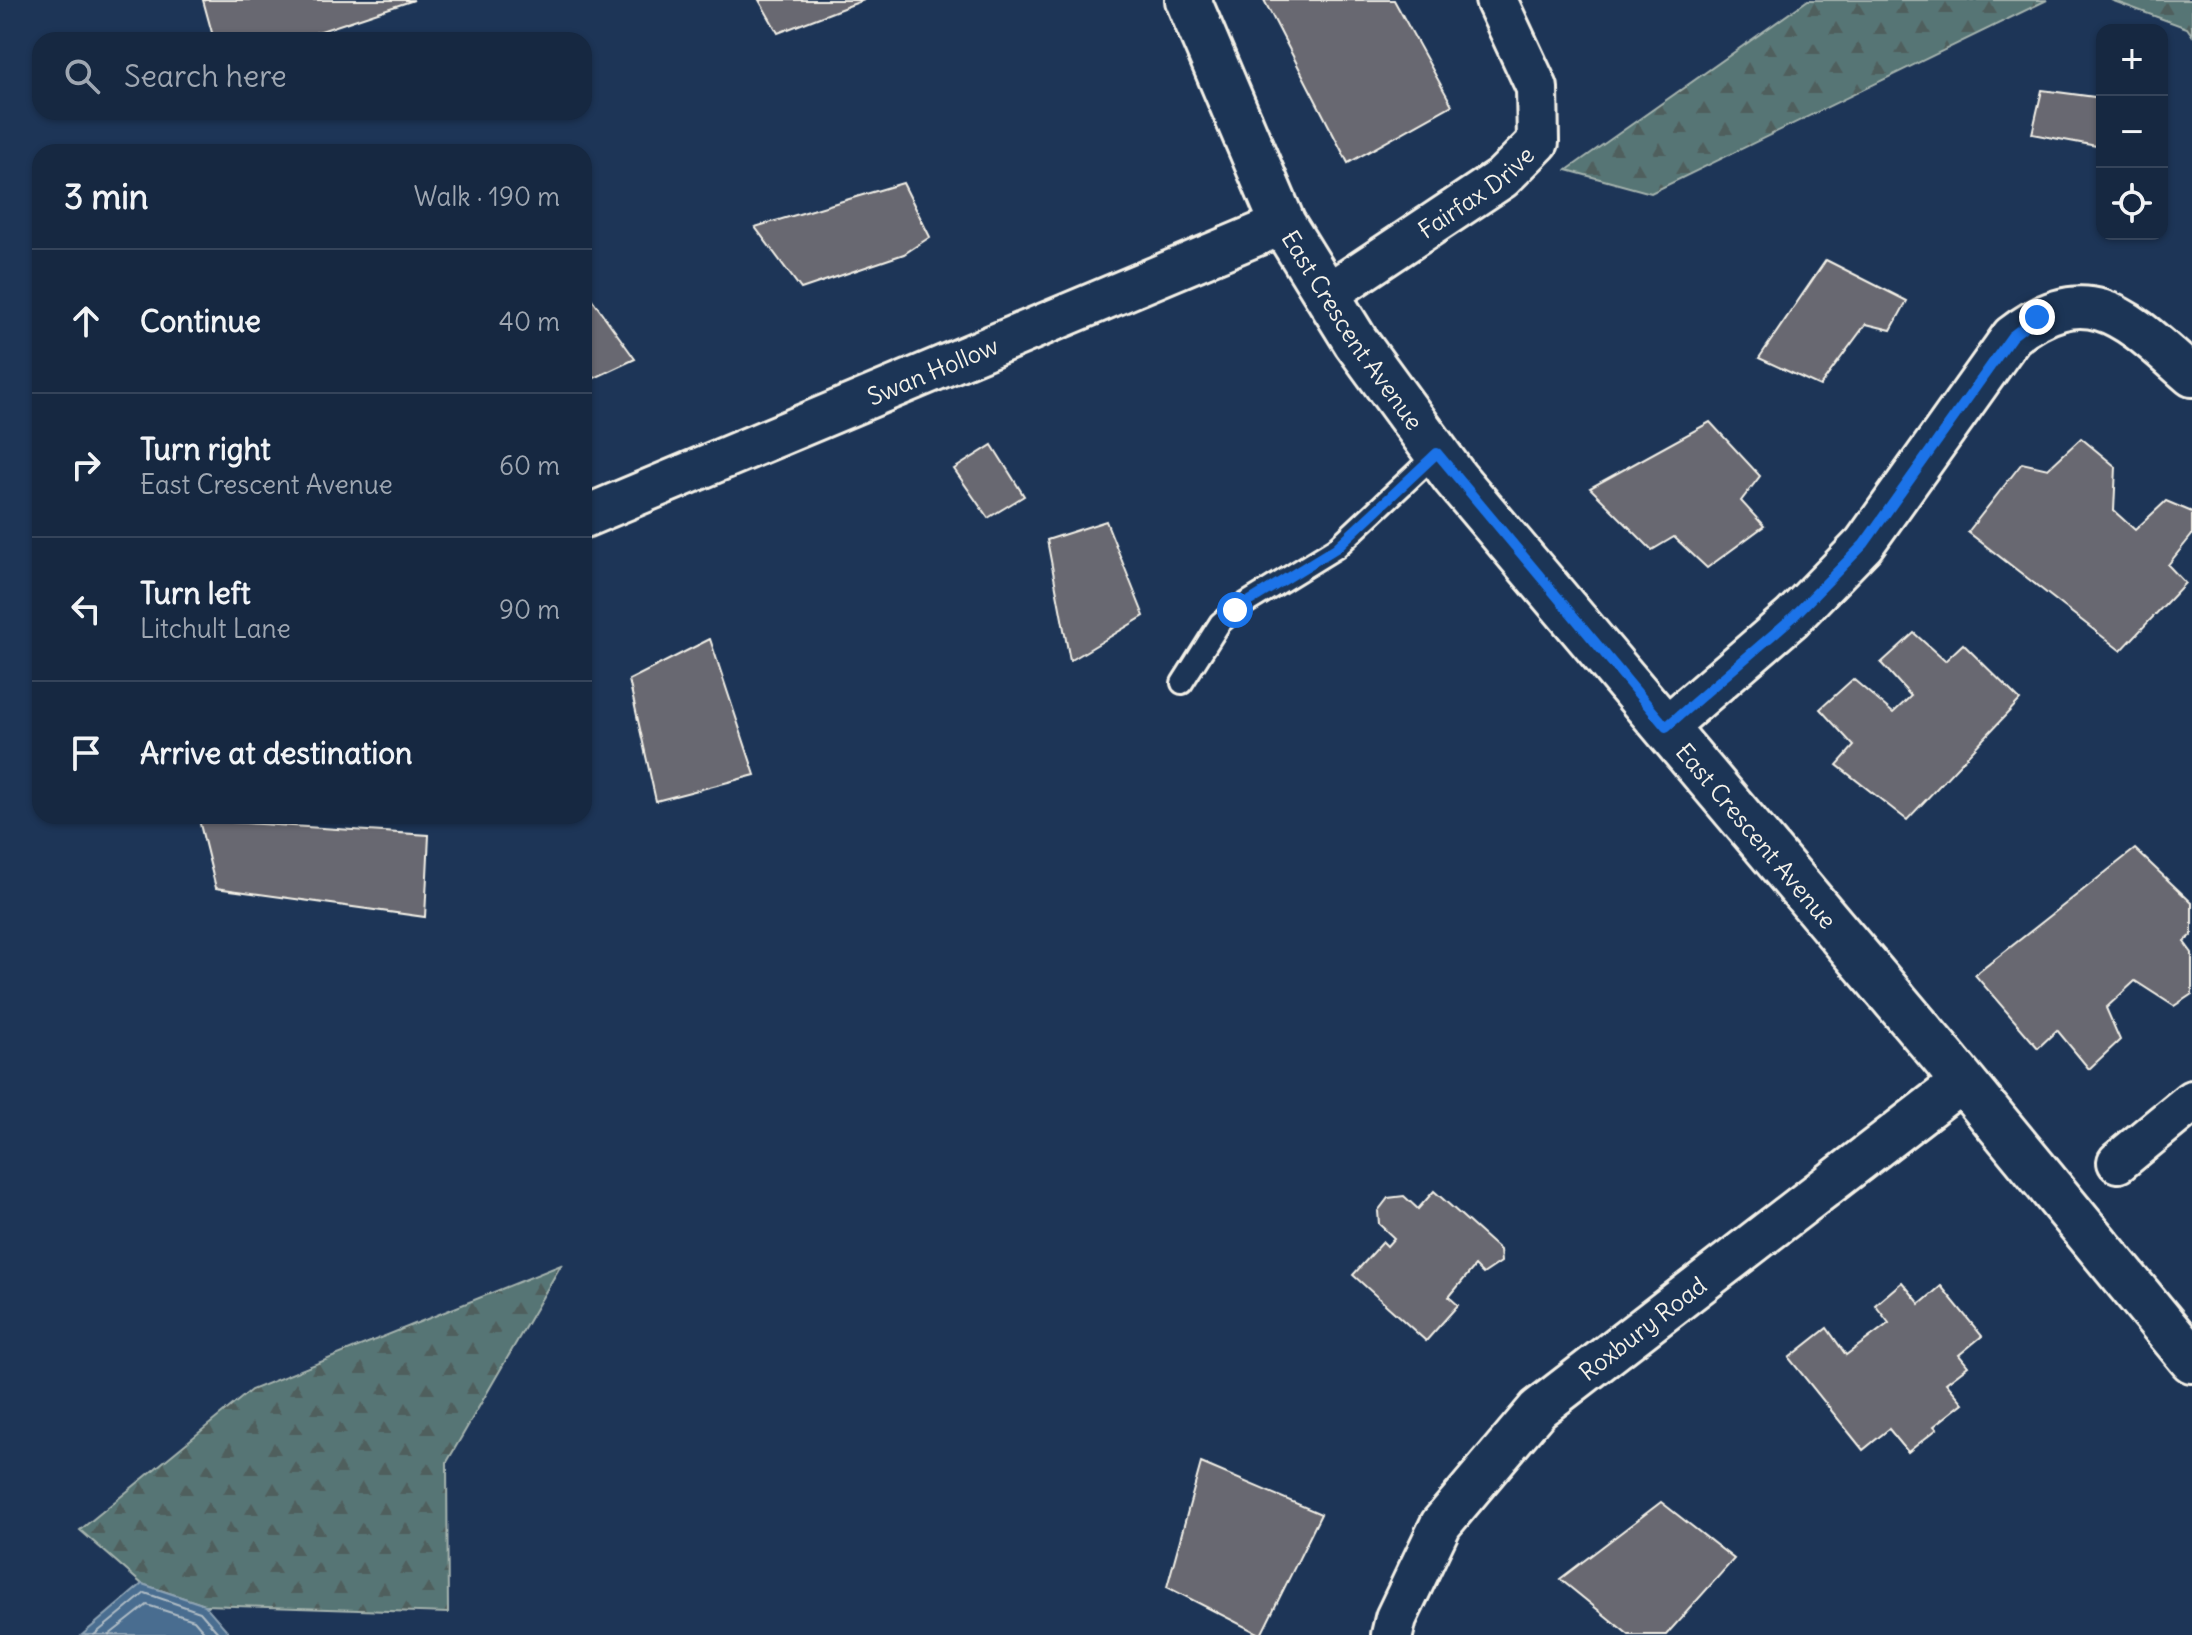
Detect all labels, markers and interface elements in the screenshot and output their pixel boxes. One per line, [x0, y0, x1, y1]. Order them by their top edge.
map controls [2096, 24, 2168, 240]
button: + [2096, 24, 2168, 96]
search box [32, 32, 592, 120]
icon: search [60, 54, 104, 98]
text: Search here [124, 57, 287, 95]
button: − [2096, 96, 2168, 168]
street label: Fairfax Drive [1412, 140, 1540, 245]
button: locate [2096, 168, 2168, 240]
text: 3 min [64, 175, 149, 218]
text: Walk · 190 m [414, 180, 560, 213]
street label: East Crescent Avenue [1275, 225, 1430, 435]
icon: ahead [64, 299, 108, 343]
route end [2019, 299, 2055, 335]
text: Continue [140, 302, 261, 340]
text: 40 m [499, 305, 560, 338]
street label: Swan Hollow [863, 330, 1003, 412]
text: Turn right [140, 430, 271, 468]
icon: right [64, 443, 108, 487]
text: 60 m [499, 449, 560, 482]
text: East Crescent Avenue [140, 468, 393, 501]
text: Turn left [140, 574, 251, 612]
icon: left [64, 587, 108, 631]
route start [1217, 592, 1253, 628]
text: 90 m [499, 593, 560, 626]
text: Litchult Lane [140, 612, 291, 645]
icon: arrive [64, 731, 108, 775]
text: Arrive at destination [140, 734, 412, 772]
street label: East Crescent Avenue [1670, 737, 1843, 935]
street label: Roxbury Road [1573, 1270, 1712, 1387]

